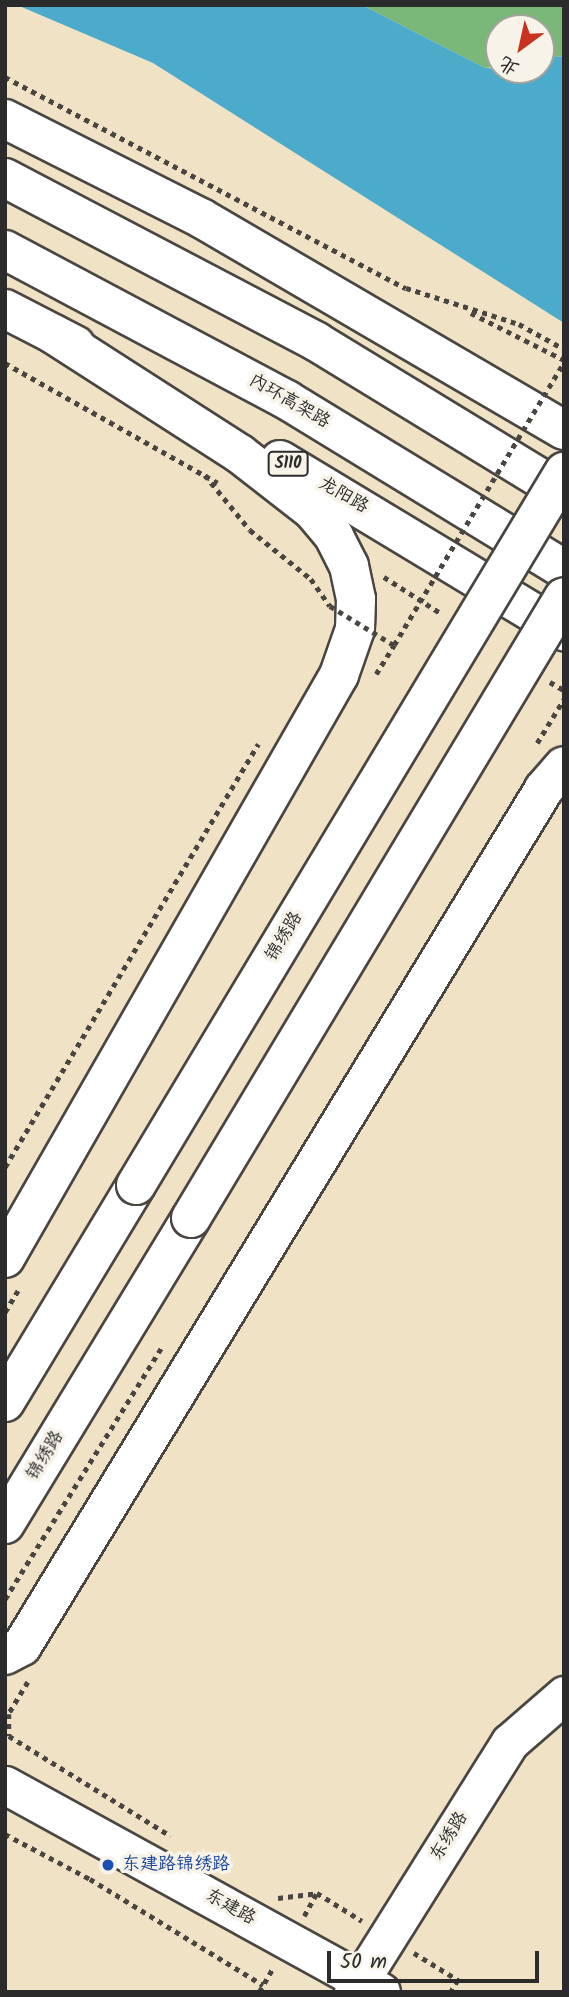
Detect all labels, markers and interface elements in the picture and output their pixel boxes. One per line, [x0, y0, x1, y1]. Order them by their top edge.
north arrow [485, 14, 555, 84]
text: 北 [494, 47, 526, 83]
street label: 内环高架路 [245, 370, 333, 434]
road number: S110 [267, 452, 309, 477]
street label: 龙阳路 [314, 473, 372, 519]
street label: 锦绣路 [262, 908, 308, 966]
street label: 锦绣路 [23, 1427, 69, 1485]
street label: 东绣路 [427, 1808, 473, 1866]
place label: 东建路锦绣路 [122, 1854, 230, 1876]
marker: 东建路锦绣路 [100, 1857, 116, 1873]
street label: 东建路 [201, 1885, 259, 1931]
scale bar [331, 1938, 543, 1982]
text: 50 m [340, 1946, 387, 1979]

